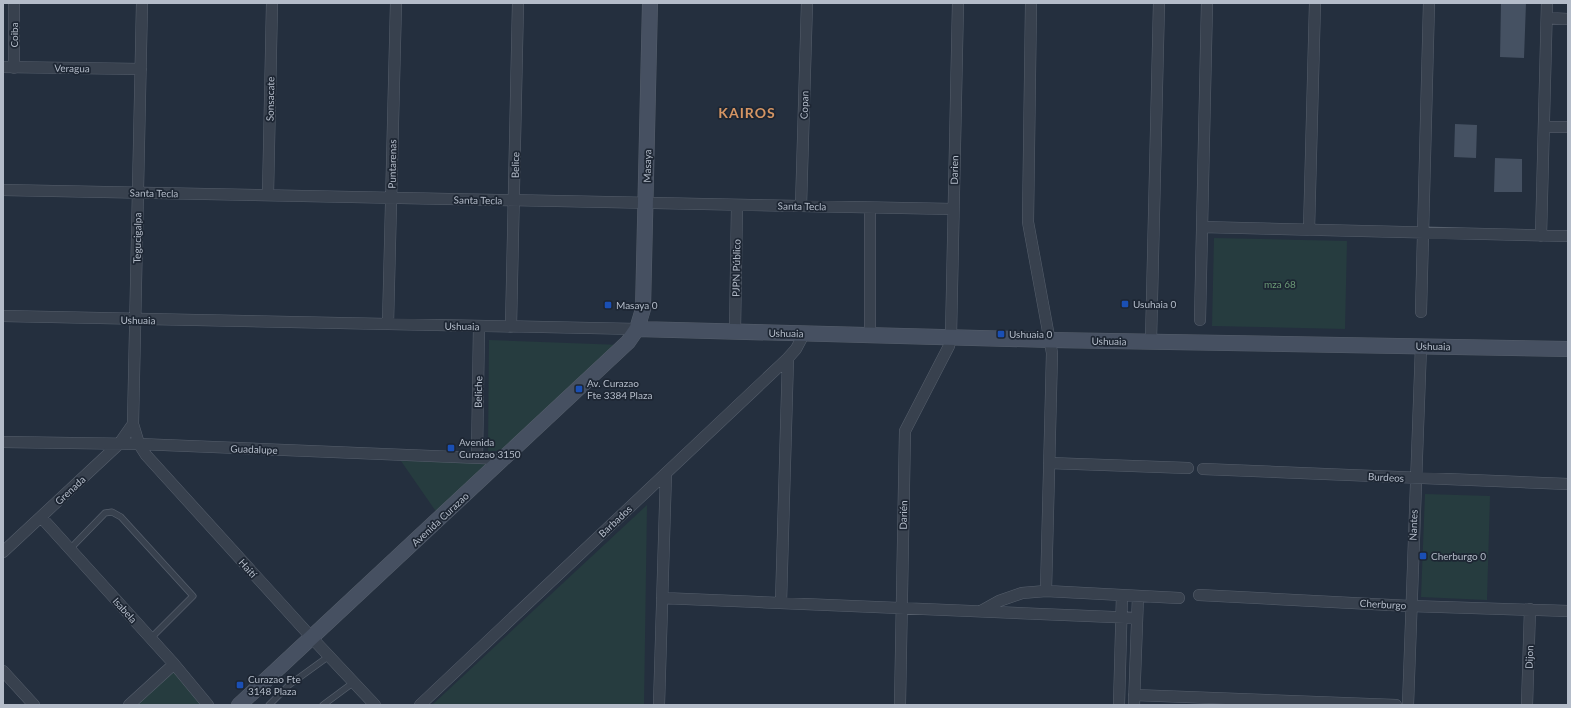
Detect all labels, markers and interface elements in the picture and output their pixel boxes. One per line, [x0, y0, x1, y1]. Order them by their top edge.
street label: Coiba [8, 22, 20, 48]
street label: Veragua [54, 62, 90, 74]
street label: Sonsacate [264, 77, 276, 121]
street label: Copan [798, 91, 810, 119]
district label: KAIROS [718, 104, 776, 121]
street label: Puntarenas [386, 139, 398, 189]
street label: Masaya [641, 149, 653, 183]
street label: Belice [509, 152, 521, 178]
street label: Darien [948, 155, 960, 185]
street label: Santa Tecla [130, 187, 178, 199]
street label: Santa Tecla [454, 194, 502, 206]
street label: Santa Tecla [778, 200, 826, 212]
street label: Tegucigalpa [131, 212, 143, 264]
street label: PJPN Público [729, 239, 743, 297]
park label: mza 68 [1264, 278, 1296, 290]
place label: Usuhaia 0 [1133, 298, 1177, 310]
place label: Masaya 0 [616, 299, 658, 311]
marker: Usuhaia 0 [1120, 299, 1130, 309]
marker: Masaya 0 [603, 300, 613, 310]
street label: Ushuaia [120, 314, 156, 326]
street label: Ushuaia [444, 320, 480, 332]
street label: Ushuaia [768, 327, 804, 339]
place label: Ushuaia 0 [1009, 328, 1053, 340]
marker: Ushuaia 0 [996, 329, 1006, 339]
street label: Ushuaia [1091, 335, 1127, 347]
street label: Ushuaia [1415, 340, 1451, 352]
street label: Beliche [472, 376, 484, 408]
place label: Av. Curazao Fte 3384 Plaza [587, 377, 652, 401]
marker: Av. Curazao Fte 3384 Plaza [574, 384, 584, 394]
place label: Avenida Curazao 3150 [459, 436, 521, 460]
street label: Guadalupe [230, 442, 278, 456]
marker: Avenida Curazao 3150 [446, 443, 456, 453]
street label: Burdeos [1368, 470, 1404, 484]
street label: Grenada [52, 473, 88, 507]
street label: Avenida Curazao [409, 489, 471, 549]
street label: Darién [897, 500, 909, 530]
street label: Barbados [596, 503, 634, 539]
street label: Nantes [1406, 509, 1420, 541]
place label: Cherburgo 0 [1431, 550, 1486, 562]
marker: Cherburgo 0 [1418, 551, 1428, 561]
street label: Haití [237, 556, 260, 580]
street label: Isabela [110, 595, 140, 625]
street label: Cherburgo [1359, 597, 1407, 611]
street label: Dijon [1523, 645, 1535, 669]
place label: Curazao Fte 3148 Plaza [248, 673, 301, 697]
marker: Curazao Fte 3148 Plaza [235, 680, 245, 690]

